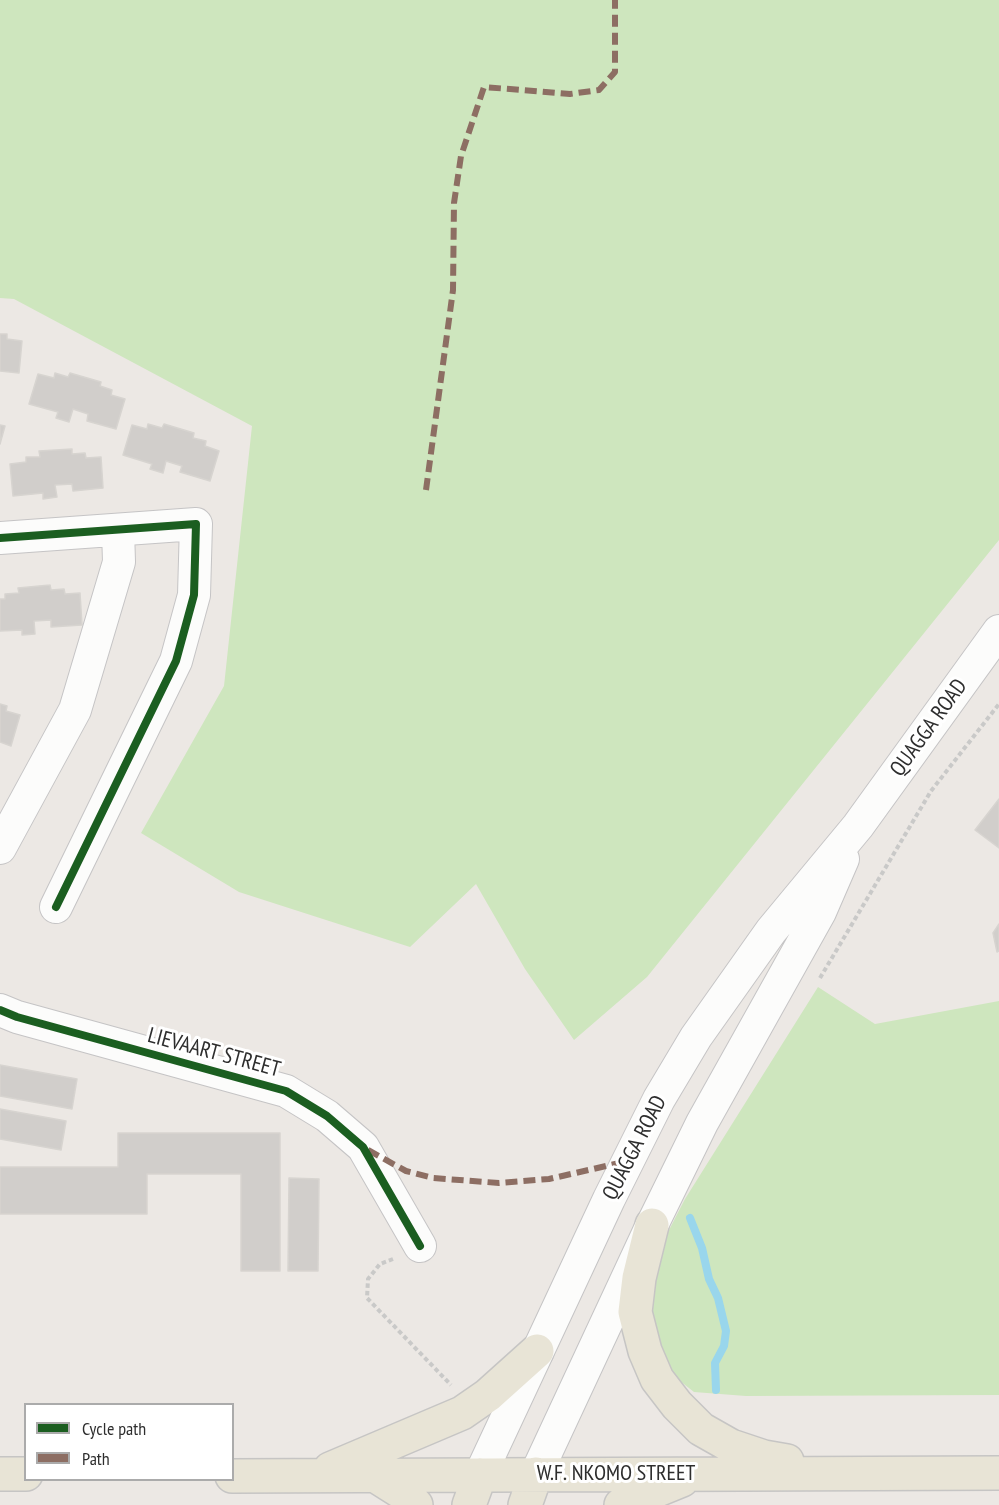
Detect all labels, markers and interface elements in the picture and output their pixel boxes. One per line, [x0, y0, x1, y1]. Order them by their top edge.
street label: QUAGGA ROAD [885, 674, 973, 782]
street label: LIEVAART STREET [145, 1023, 283, 1083]
street label: QUAGGA ROAD [597, 1091, 673, 1205]
legend [24, 1403, 234, 1481]
text: Cycle path [82, 1417, 146, 1440]
text: Path [82, 1447, 110, 1470]
street label: W.F. NKOMO STREET [537, 1461, 695, 1487]

